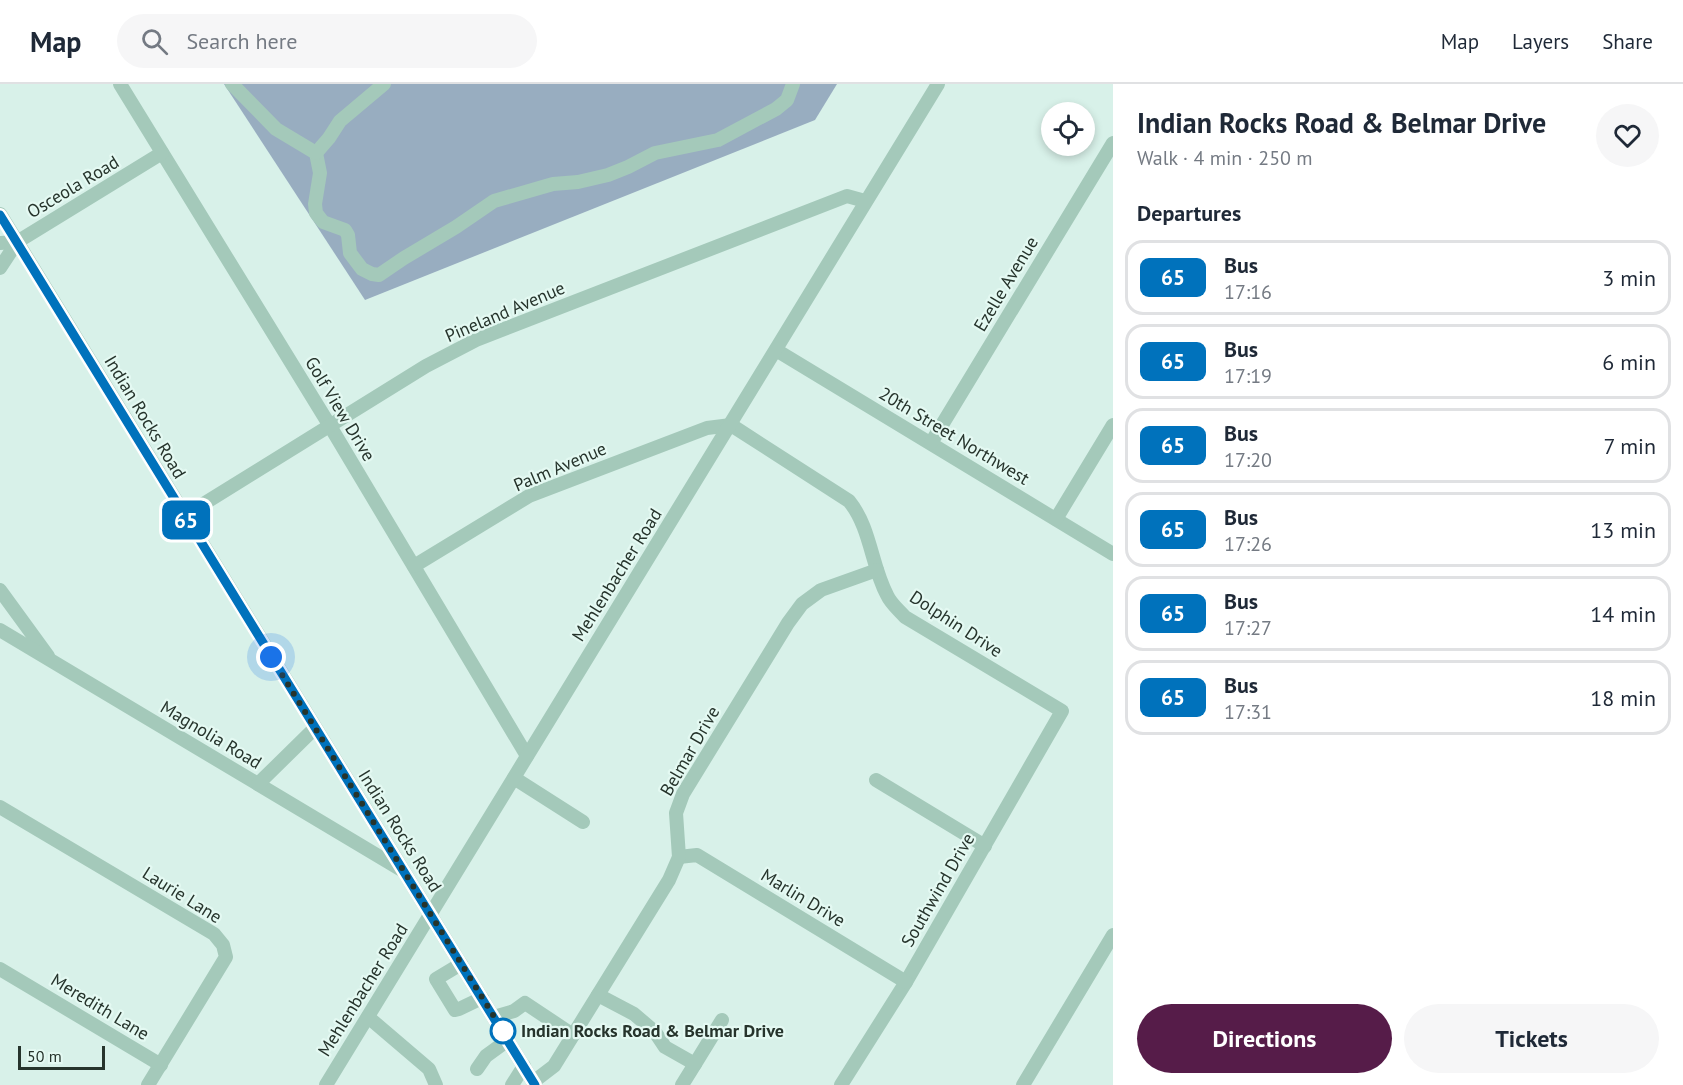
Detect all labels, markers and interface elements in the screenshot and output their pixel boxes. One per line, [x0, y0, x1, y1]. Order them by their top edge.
search box [117, 14, 537, 68]
text: Map [30, 23, 81, 60]
icon: search [138, 25, 171, 58]
text: Search here [186, 27, 297, 55]
text: Map [1441, 28, 1479, 55]
text: Layers [1512, 28, 1569, 55]
text: Share [1602, 28, 1653, 55]
map controls [1041, 102, 1095, 156]
button: locate [1041, 102, 1095, 156]
text: Indian Rocks Road & Belmar Drive [1137, 104, 1546, 141]
button: heart [1596, 104, 1659, 167]
text: Walk · 4 min · 250 m [1137, 145, 1313, 171]
street label: Osceola Road [23, 150, 123, 223]
text: Departures [1137, 199, 1241, 227]
street label: Ezelle Avenue [968, 232, 1043, 335]
text: Bus [1224, 251, 1258, 279]
text: 65 [1161, 264, 1185, 291]
text: 3 min [1602, 264, 1656, 292]
street label: Pineland Avenue [441, 276, 568, 347]
text: 17:16 [1224, 279, 1272, 305]
text: Bus [1224, 335, 1258, 363]
text: 65 [1161, 348, 1185, 375]
text: 6 min [1602, 348, 1656, 376]
street label: Indian Rocks Road [100, 351, 191, 483]
street label: Golf View Drive [300, 352, 381, 465]
text: 17:19 [1224, 363, 1272, 389]
street label: 20th Street Northwest [875, 382, 1034, 490]
text: Bus [1224, 419, 1258, 447]
text: 65 [1161, 432, 1185, 459]
text: 7 min [1604, 432, 1656, 460]
street label: Palm Avenue [510, 437, 610, 496]
text: 17:20 [1224, 447, 1272, 473]
line badge: 65 [159, 500, 213, 540]
text: Bus [1224, 503, 1258, 531]
street label: Mehlenbacher Road [566, 504, 667, 645]
text: 65 [174, 507, 198, 534]
text: 65 [1161, 516, 1185, 543]
text: 13 min [1590, 516, 1656, 544]
text: 17:26 [1224, 531, 1272, 557]
street label: Dolphin Drive [906, 585, 1007, 662]
text: Bus [1224, 587, 1258, 615]
text: 65 [1161, 600, 1185, 627]
text: 14 min [1590, 600, 1656, 628]
text: 17:27 [1224, 615, 1272, 641]
your location [256, 642, 286, 672]
text: Bus [1224, 671, 1258, 699]
text: 65 [1161, 684, 1185, 711]
text: 18 min [1590, 684, 1656, 712]
street label: Magnolia Road [156, 695, 266, 774]
text: 17:31 [1224, 699, 1272, 725]
street label: Belmar Drive [655, 702, 724, 800]
street label: Indian Rocks Road [354, 765, 447, 896]
street label: Southwind Drive [896, 829, 979, 951]
street label: Laurie Lane [138, 861, 226, 928]
street label: Marlin Drive [757, 863, 850, 932]
street label: Mehlenbacher Road [312, 919, 413, 1060]
street label: Meredith Lane [47, 968, 154, 1045]
button: Directions [1137, 1004, 1392, 1073]
button: Tickets [1404, 1004, 1659, 1073]
marker: Indian Rocks Road & Belmar Drive [490, 1018, 516, 1044]
place label: Indian Rocks Road & Belmar Drive [521, 1019, 784, 1042]
scale bar [18, 1043, 105, 1070]
text: 50 m [27, 1046, 62, 1066]

